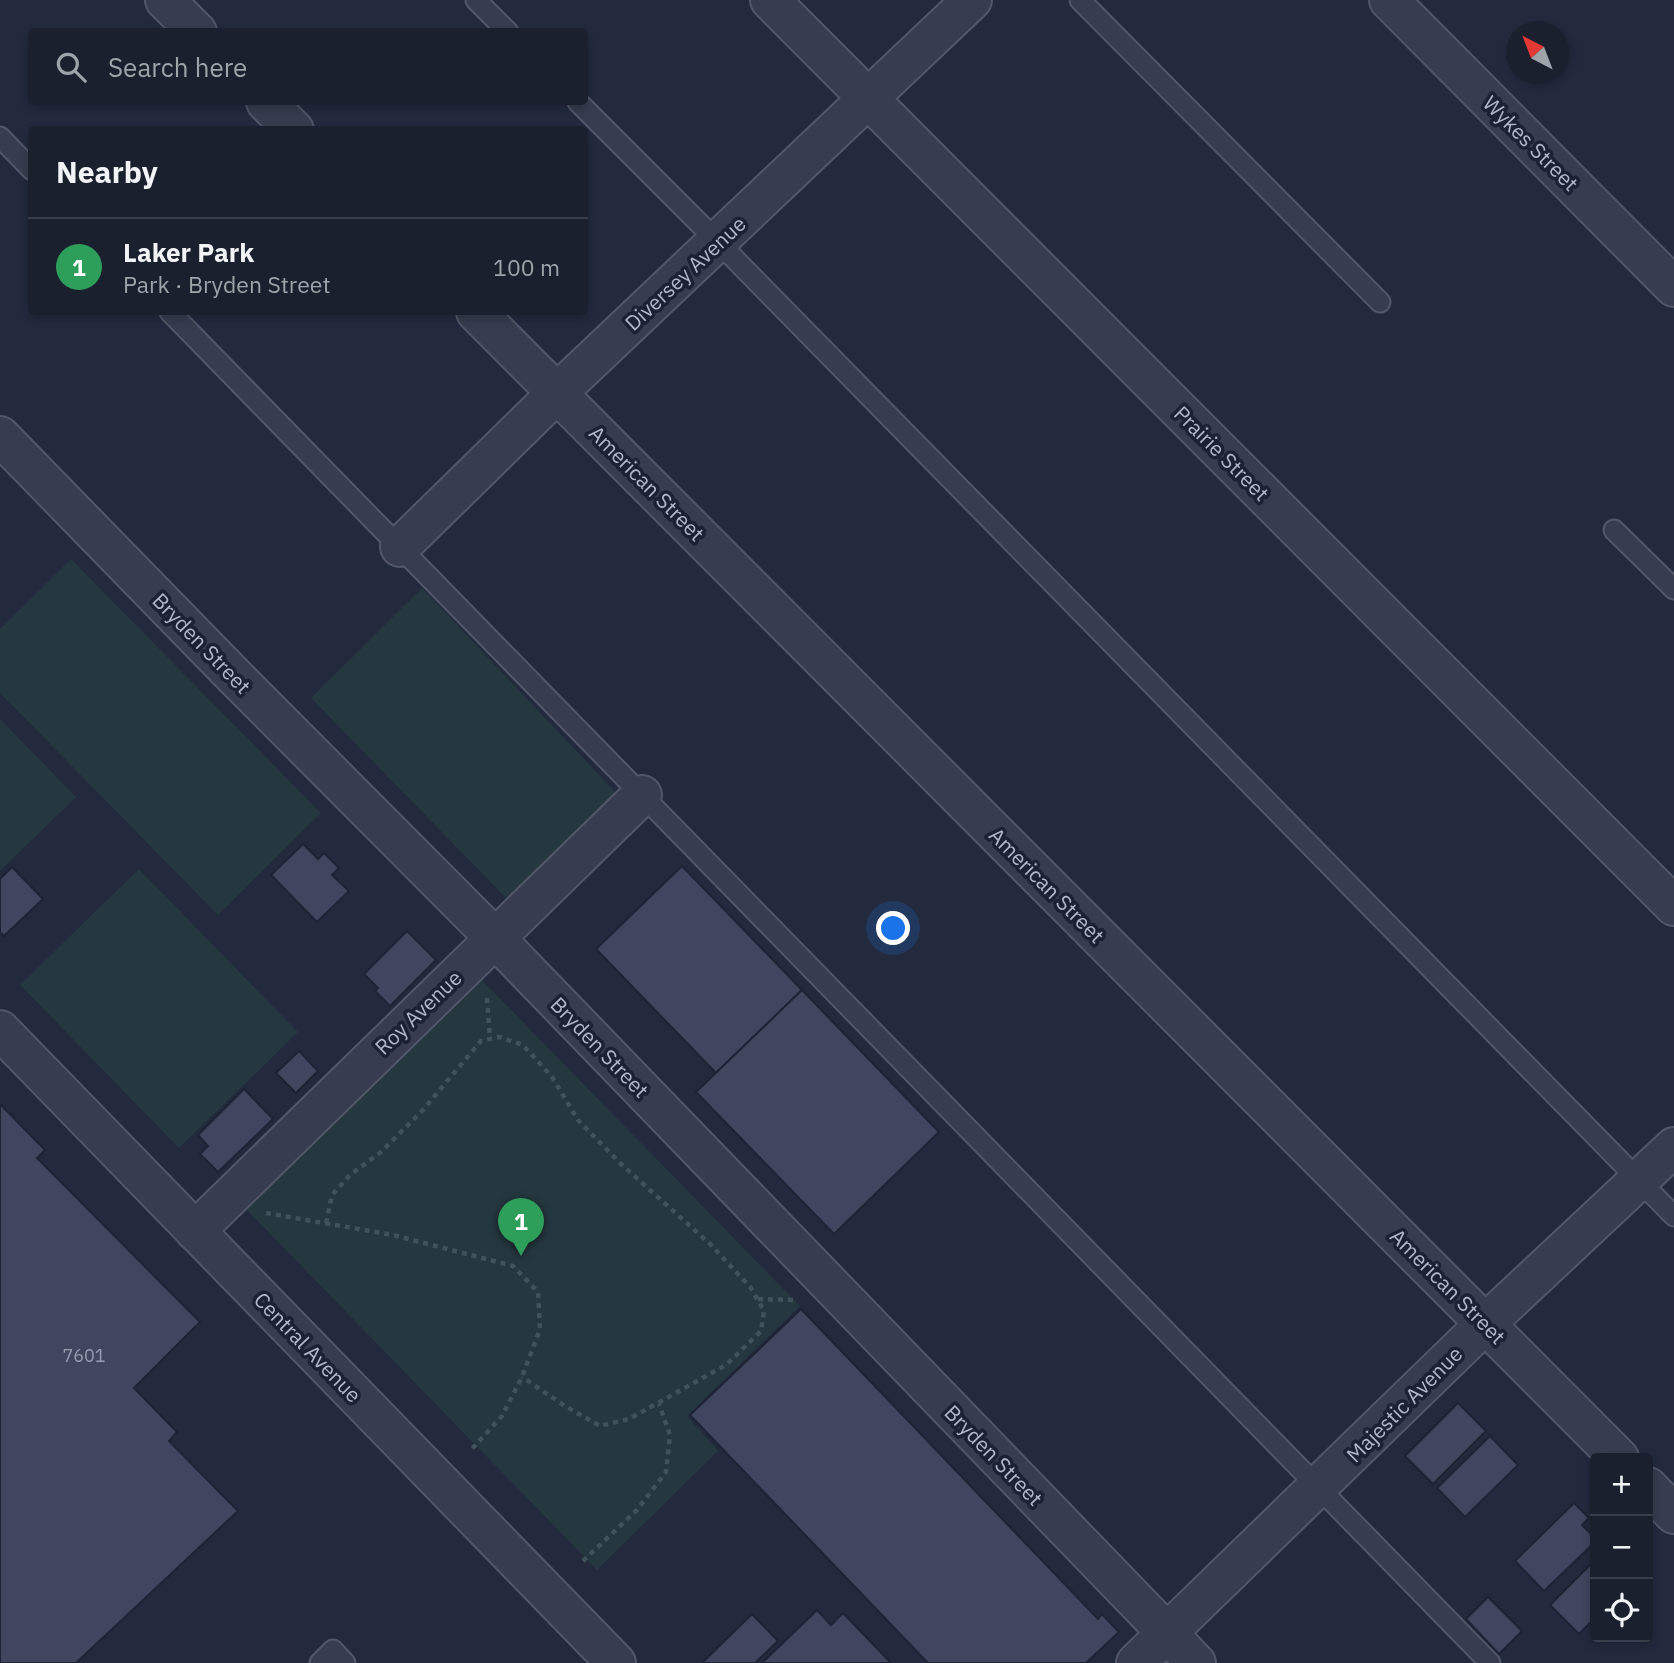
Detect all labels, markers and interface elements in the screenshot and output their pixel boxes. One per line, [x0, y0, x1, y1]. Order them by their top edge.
north arrow [1506, 21, 1569, 84]
search box [28, 28, 588, 105]
icon: search [52, 48, 90, 86]
text: Search here [108, 50, 247, 84]
street label: Wykes Street [1477, 89, 1585, 197]
text: Nearby [56, 152, 158, 191]
street label: Diversey Avenue [618, 210, 752, 336]
text: Laker Park [123, 235, 254, 269]
text: 1 [72, 252, 86, 282]
text: 100 m [493, 252, 560, 282]
text: Park · Bryden Street [123, 269, 331, 299]
street label: Prairie Street [1168, 399, 1276, 507]
street label: American Street [583, 419, 711, 547]
street label: Bryden Street [147, 586, 257, 700]
street label: American Street [983, 821, 1111, 949]
your location [876, 911, 910, 945]
street label: Roy Avenue [369, 964, 467, 1060]
street label: Bryden Street [545, 990, 655, 1104]
pin: 1 [498, 1198, 544, 1256]
street label: American Street [1384, 1222, 1512, 1350]
street label: Central Avenue [248, 1286, 368, 1408]
street label: Majestic Avenue [1340, 1340, 1468, 1468]
house number: 7601 [62, 1344, 106, 1367]
street label: Bryden Street [939, 1398, 1049, 1512]
map controls [1590, 1453, 1653, 1642]
button: + [1590, 1453, 1653, 1516]
button: − [1590, 1516, 1653, 1579]
button: locate [1590, 1579, 1653, 1642]

